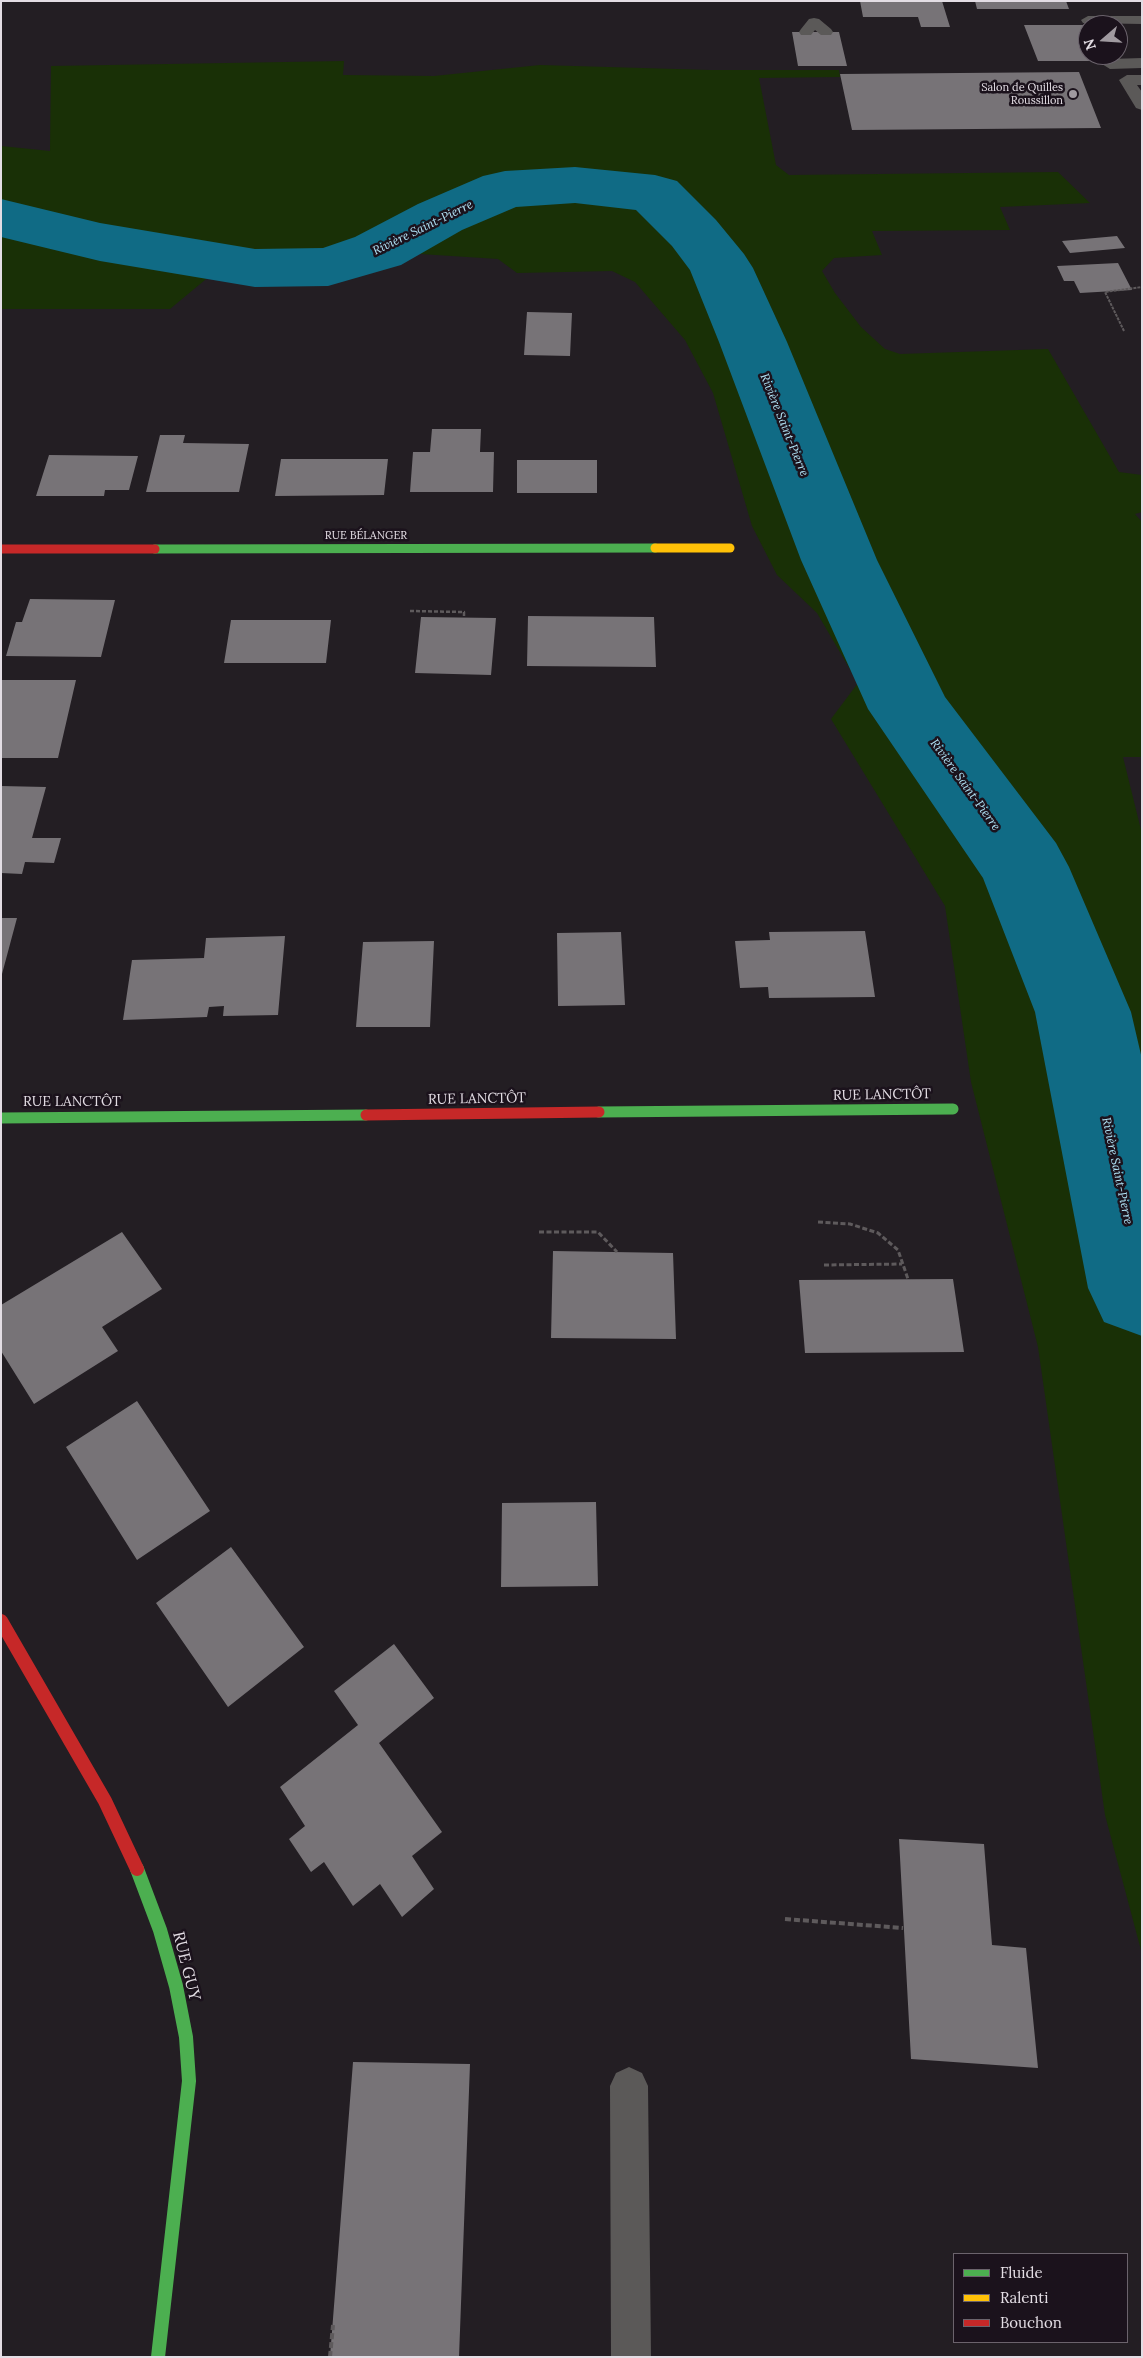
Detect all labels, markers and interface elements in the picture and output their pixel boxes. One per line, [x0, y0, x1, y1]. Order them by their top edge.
north arrow [1078, 15, 1128, 65]
text: N [1079, 37, 1100, 53]
place label: Salon de Quilles Roussillon [981, 81, 1063, 107]
marker: Salon de Quilles Roussillon [1067, 88, 1079, 100]
water label: Rivière Saint-Pierre [371, 198, 475, 258]
water label: Rivière Saint-Pierre [757, 372, 811, 478]
street label: RUE BÉLANGER [325, 529, 407, 543]
water label: Rivière Saint-Pierre [927, 737, 1003, 833]
street label: RUE LANCTÔT [833, 1086, 931, 1104]
street label: RUE LANCTÔT [428, 1090, 526, 1108]
street label: RUE LANCTÔT [23, 1094, 121, 1110]
water label: Rivière Saint-Pierre [1099, 1116, 1135, 1226]
street label: RUE GUY [168, 1929, 204, 2003]
legend [953, 2253, 1128, 2343]
text: Fluide [1000, 2263, 1043, 2282]
text: Ralenti [1000, 2288, 1048, 2307]
text: Bouchon [1000, 2313, 1062, 2332]

